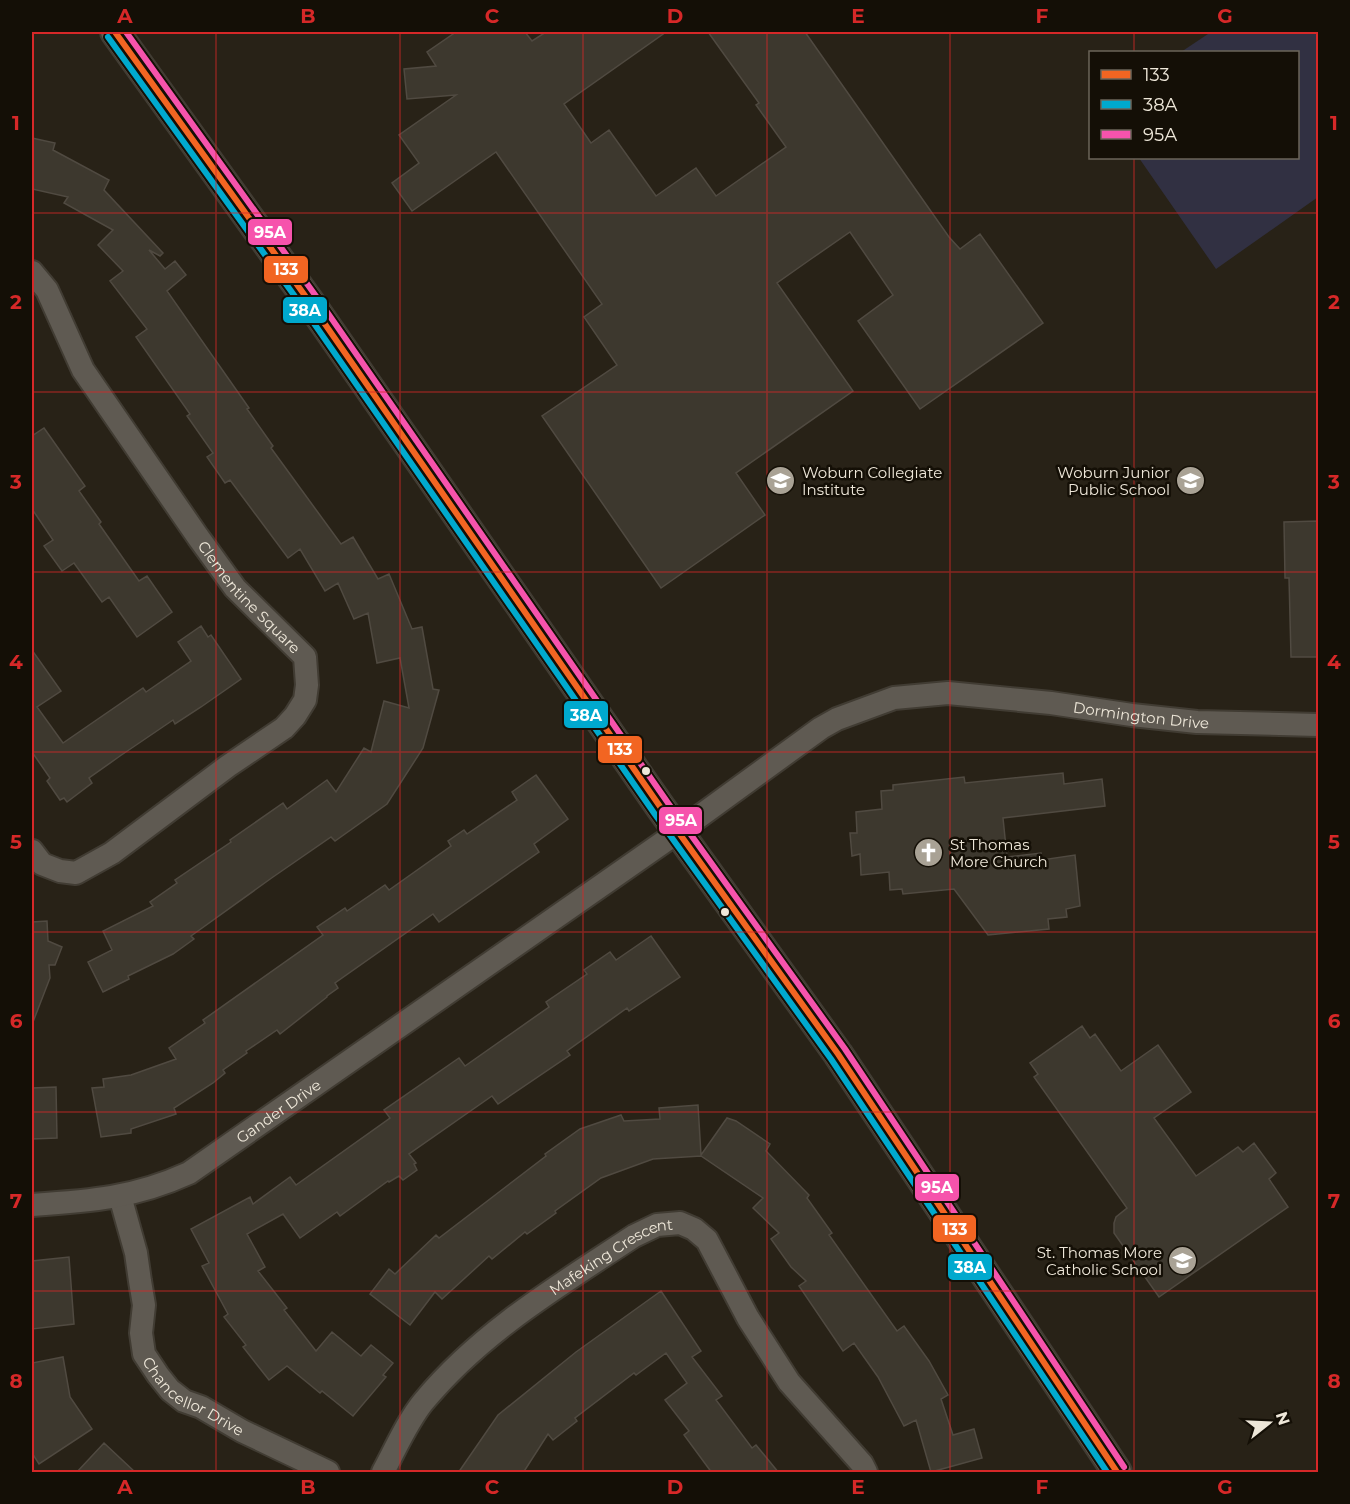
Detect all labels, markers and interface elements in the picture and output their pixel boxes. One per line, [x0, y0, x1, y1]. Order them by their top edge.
text: A [116, 4, 133, 28]
text: B [300, 4, 316, 28]
text: C [485, 4, 500, 28]
text: D [667, 4, 683, 28]
text: E [851, 4, 865, 28]
text: F [1036, 4, 1049, 28]
text: G [1217, 4, 1233, 28]
legend [1089, 51, 1299, 159]
text: 133 [1143, 64, 1170, 86]
text: 38A [1143, 94, 1178, 116]
text: 1 [12, 111, 20, 135]
text: 1 [1330, 111, 1338, 135]
text: 95A [1143, 124, 1177, 146]
line badge: 95A [247, 218, 293, 246]
text: 95A [254, 223, 287, 242]
line badge: 133 [263, 255, 309, 284]
text: 133 [273, 260, 299, 279]
text: 2 [10, 290, 22, 314]
text: 2 [1328, 290, 1340, 314]
line badge: 38A [282, 296, 328, 324]
text: 38A [288, 301, 322, 320]
place label: Woburn Collegiate Institute [802, 463, 942, 499]
place label: Woburn Junior Public School [1057, 463, 1170, 499]
school or university icon: Woburn Collegiate Institute [765, 465, 797, 497]
school or university icon: Woburn Junior Public School [1175, 465, 1207, 497]
text: 3 [9, 470, 22, 494]
text: 3 [1327, 470, 1340, 494]
street label: Clementine Square [194, 537, 305, 657]
text: 4 [9, 650, 23, 674]
text: 4 [1327, 650, 1341, 674]
street label: Dormington Drive [1072, 697, 1209, 732]
line badge: 38A [563, 700, 609, 729]
text: 38A [569, 706, 603, 725]
line badge: 133 [597, 735, 643, 764]
text: 133 [607, 740, 633, 759]
unlabelled marker [640, 765, 652, 777]
line badge: 95A [658, 806, 703, 835]
text: 95A [665, 811, 698, 830]
text: 5 [10, 830, 22, 854]
text: 5 [1328, 830, 1340, 854]
place label: St Thomas More Church [950, 835, 1048, 871]
church icon: St Thomas More Church [913, 837, 945, 869]
unlabelled marker [719, 906, 731, 918]
text: 6 [10, 1009, 23, 1033]
text: 6 [1328, 1009, 1341, 1033]
street label: Gander Drive [232, 1075, 324, 1147]
line badge: 95A [914, 1173, 960, 1202]
text: 95A [921, 1178, 954, 1197]
text: 7 [10, 1189, 22, 1213]
text: 7 [1328, 1189, 1340, 1213]
street label: Mafeking Crescent [545, 1214, 674, 1299]
line badge: 133 [932, 1214, 977, 1243]
text: 133 [942, 1220, 968, 1239]
place label: St. Thomas More Catholic School [1037, 1243, 1162, 1279]
school or university icon: St. Thomas More Catholic School [1167, 1245, 1199, 1277]
line badge: 38A [947, 1253, 993, 1281]
text: 38A [953, 1258, 987, 1277]
street label: Chancellor Drive [139, 1353, 248, 1440]
text: 8 [9, 1369, 23, 1393]
text: 8 [1327, 1369, 1341, 1393]
north arrow [1239, 1393, 1299, 1453]
text: N [1272, 1409, 1294, 1428]
text: A [116, 1475, 133, 1499]
text: B [300, 1475, 316, 1499]
text: C [485, 1475, 500, 1499]
text: D [667, 1475, 683, 1499]
text: E [851, 1475, 865, 1499]
text: F [1036, 1475, 1049, 1499]
text: G [1217, 1475, 1233, 1499]

